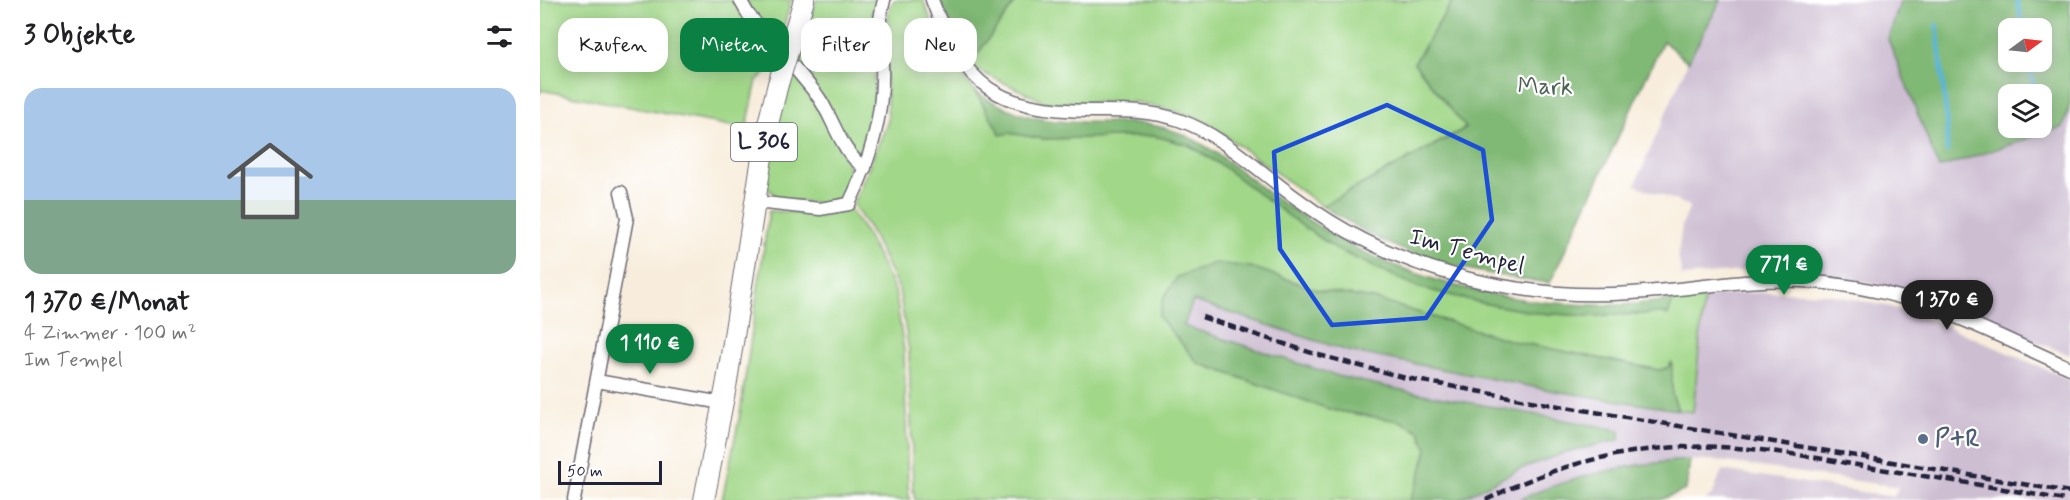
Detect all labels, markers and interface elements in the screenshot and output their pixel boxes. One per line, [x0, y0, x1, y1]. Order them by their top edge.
chip: Kaufen [558, 18, 668, 72]
chip: Mieten [680, 18, 789, 72]
chip: Filter [801, 18, 892, 72]
chip: Neu [904, 18, 977, 72]
north arrow [1998, 18, 2052, 72]
map controls [1998, 18, 2052, 138]
text: 3 Objekte [24, 19, 135, 53]
icon: filters [483, 20, 516, 53]
park label: Mark [1517, 72, 1573, 103]
button: layers [1998, 84, 2052, 138]
road number: L 306 [731, 123, 797, 161]
icon: home [216, 127, 324, 235]
street label: Im Tempel [1406, 222, 1528, 282]
pin: 771 € [1742, 245, 1826, 296]
text: 771 € [1760, 251, 1808, 278]
pin: 1 370 € [1892, 280, 2002, 331]
text: 1 370 €/Monat [24, 286, 190, 320]
text: 1 370 € [1915, 286, 1979, 313]
text: 4 Zimmer · 100 m² [24, 320, 196, 347]
pin: 1 110 € [595, 324, 705, 375]
text: 1 110 € [620, 330, 680, 357]
text: Im Tempel [24, 347, 123, 374]
place label: P+R [1935, 424, 1980, 455]
marker: P+R [1916, 432, 1930, 446]
scale bar [558, 458, 662, 486]
text: 50 m [567, 461, 603, 482]

